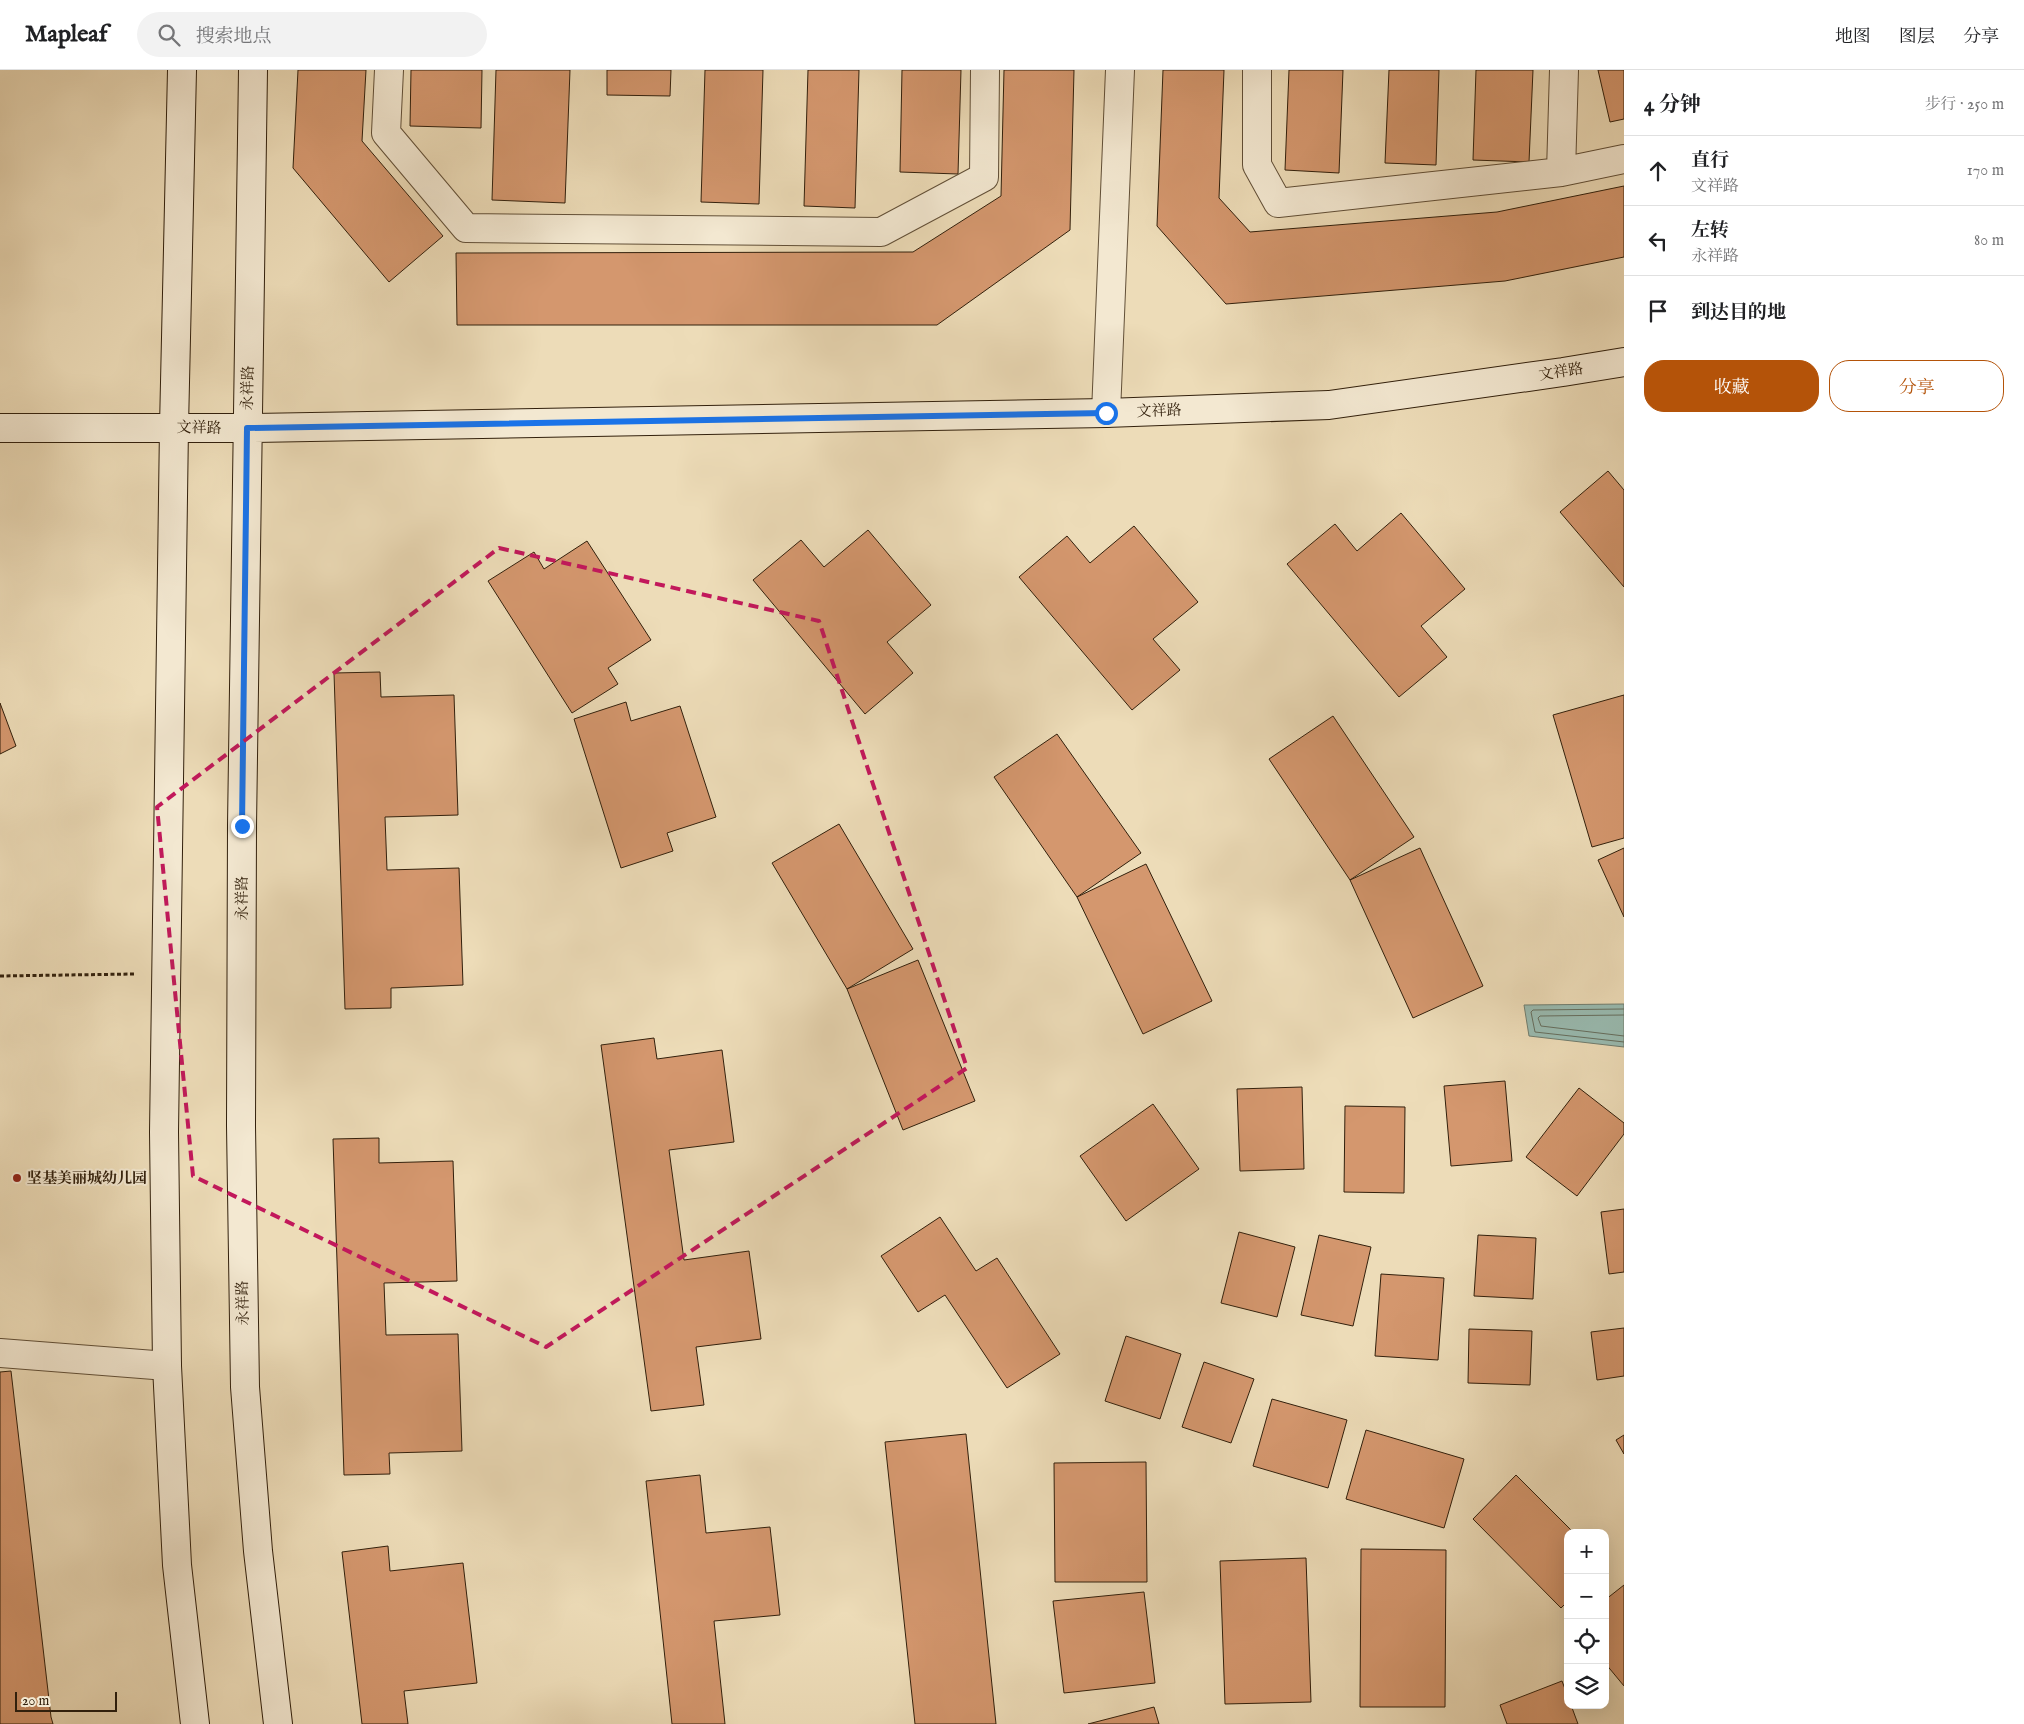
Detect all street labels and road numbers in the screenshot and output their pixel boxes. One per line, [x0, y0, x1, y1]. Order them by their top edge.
street label: 文祥路 [1537, 359, 1585, 385]
street label: 永祥路 [238, 365, 258, 411]
street label: 文祥路 [1136, 401, 1182, 421]
street label: 文祥路 [176, 418, 222, 438]
street label: 永祥路 [233, 875, 252, 921]
street label: 永祥路 [233, 1280, 253, 1326]

